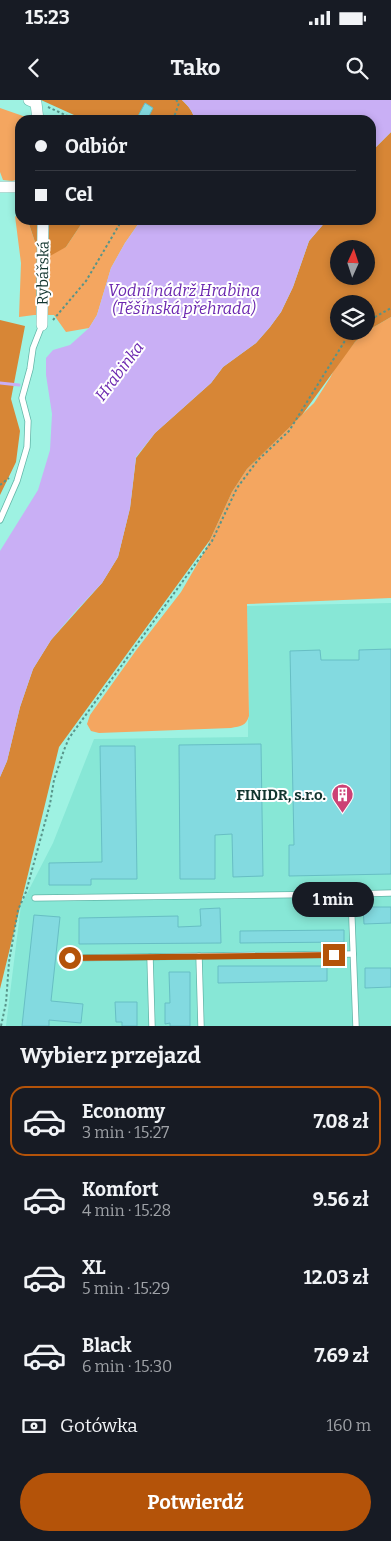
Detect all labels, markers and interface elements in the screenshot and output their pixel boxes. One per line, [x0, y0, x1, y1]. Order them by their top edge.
text: 15:23 [25, 6, 70, 29]
icon: back [20, 54, 48, 82]
text: Tako [170, 54, 221, 81]
icon: search [343, 54, 371, 82]
text: Odbiór [65, 135, 127, 158]
text: Cel [65, 183, 93, 206]
north arrow [330, 240, 375, 285]
map controls [330, 240, 375, 340]
street label: Rybářská [33, 241, 53, 305]
water label: Vodní nádrž Hrabina (Těšínská přehrada) [108, 281, 260, 318]
button: layers [330, 295, 375, 340]
water label: Hrabinka [91, 338, 148, 404]
building icon: FINIDR, s.r.o. [330, 783, 354, 814]
place label: FINIDR, s.r.o. [237, 786, 326, 804]
callout: 1 min [293, 882, 375, 918]
text: 1 min [313, 890, 353, 909]
route end [323, 944, 345, 966]
route start [59, 947, 81, 969]
text: Wybierz przejazd [20, 1042, 201, 1069]
icon: car [22, 1099, 67, 1144]
text: Economy [82, 1100, 165, 1123]
text: 7.08 zł [314, 1110, 369, 1133]
text: 3 min · 15:27 [82, 1123, 169, 1142]
icon: car [22, 1177, 67, 1222]
text: Komfort [82, 1178, 158, 1201]
text: 9.56 zł [313, 1188, 369, 1211]
text: 4 min · 15:28 [82, 1201, 171, 1220]
icon: car [22, 1255, 67, 1300]
text: XL [82, 1256, 106, 1279]
text: 12.03 zł [303, 1266, 369, 1289]
text: 5 min · 15:29 [82, 1279, 170, 1298]
icon: car [22, 1333, 67, 1378]
text: Black [82, 1334, 132, 1357]
text: 7.69 zł [314, 1344, 369, 1367]
text: 6 min · 15:30 [82, 1357, 172, 1376]
icon: cash [20, 1412, 48, 1440]
text: Gotówka [60, 1414, 138, 1437]
text: 160 m [326, 1416, 371, 1435]
button: Potwierdź [20, 1473, 371, 1531]

